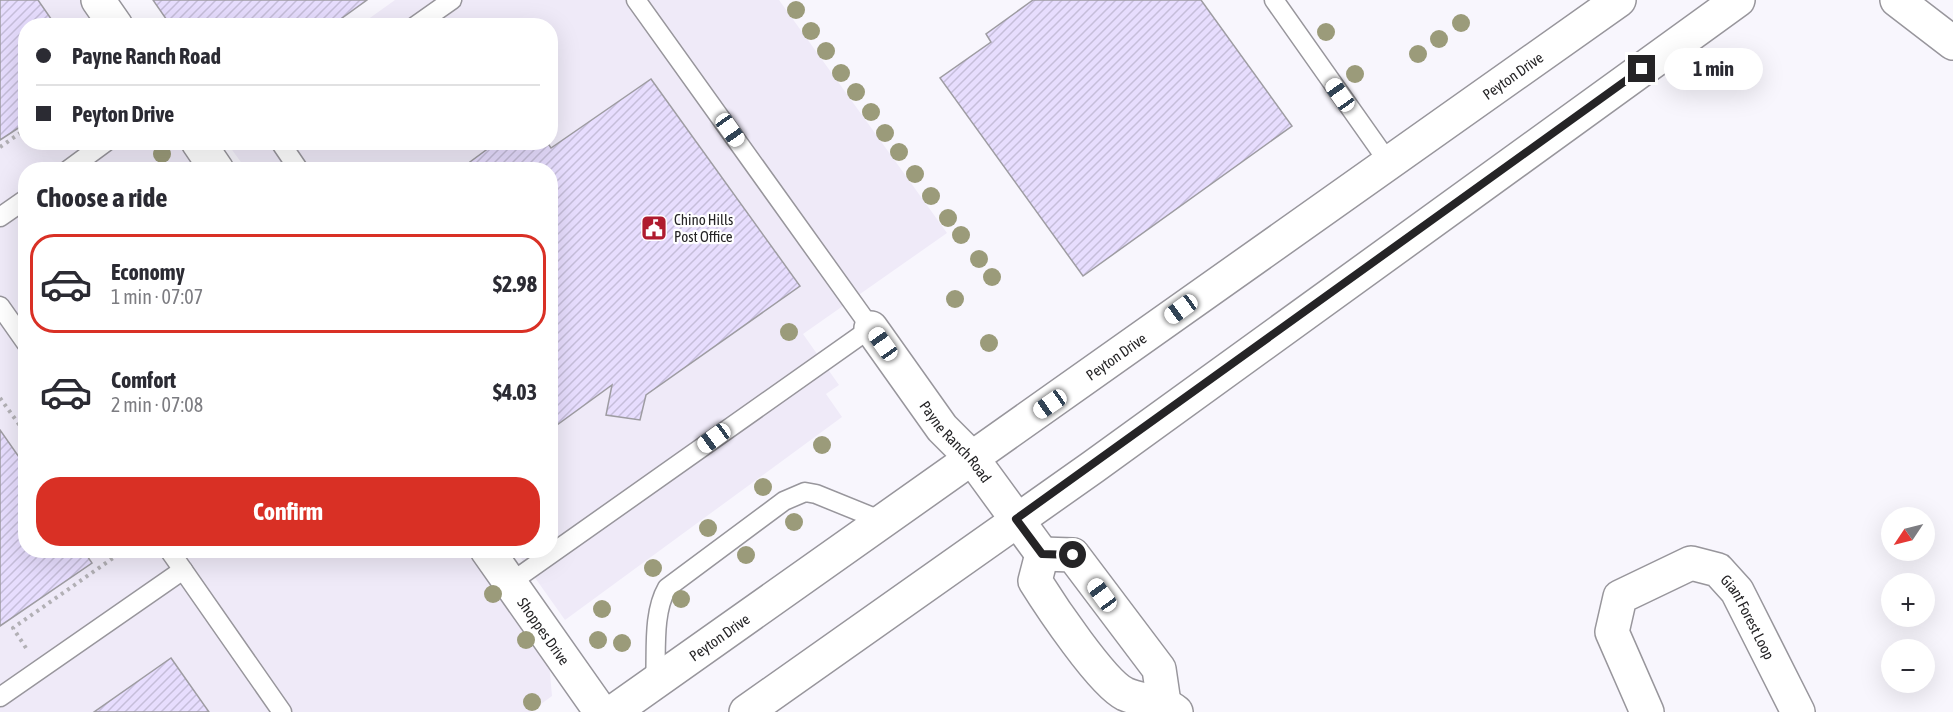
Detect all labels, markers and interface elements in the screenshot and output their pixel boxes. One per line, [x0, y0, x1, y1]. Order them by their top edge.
text: Payne Ranch Road [72, 43, 221, 69]
street label: Peyton Drive [1479, 48, 1546, 102]
callout: 1 min [1663, 48, 1762, 90]
route end [1628, 55, 1655, 82]
text: 1 min [1693, 57, 1734, 80]
car [1322, 75, 1358, 115]
text: Peyton Drive [72, 101, 174, 127]
car [712, 110, 748, 150]
text: Choose a ride [36, 182, 168, 213]
place label: Chino Hills Post Office [674, 211, 733, 245]
public building icon: Chino Hills Post Office [639, 213, 669, 243]
icon: car [39, 257, 93, 311]
text: Economy [111, 259, 185, 285]
text: $2.98 [493, 271, 537, 297]
text: 1 min · 07:07 [111, 285, 203, 308]
car [1161, 291, 1201, 327]
car [865, 324, 901, 364]
street label: Peyton Drive [1082, 329, 1149, 383]
icon: car [39, 365, 93, 419]
text: Comfort [111, 367, 176, 393]
text: $4.03 [493, 379, 537, 405]
car [1030, 386, 1070, 422]
text: 2 min · 07:08 [111, 393, 203, 416]
street label: Payne Ranch Road [917, 397, 995, 485]
car [694, 420, 734, 456]
button: Confirm [36, 477, 540, 546]
north arrow [1881, 507, 1935, 561]
map controls [1881, 507, 1935, 693]
route start [1059, 541, 1086, 568]
street label: Giant Forest Loop [1718, 571, 1778, 662]
button: + [1881, 573, 1935, 627]
car [1084, 575, 1120, 615]
street label: Shoppes Drive [515, 594, 574, 668]
street label: Peyton Drive [686, 610, 753, 664]
button: − [1881, 639, 1935, 693]

